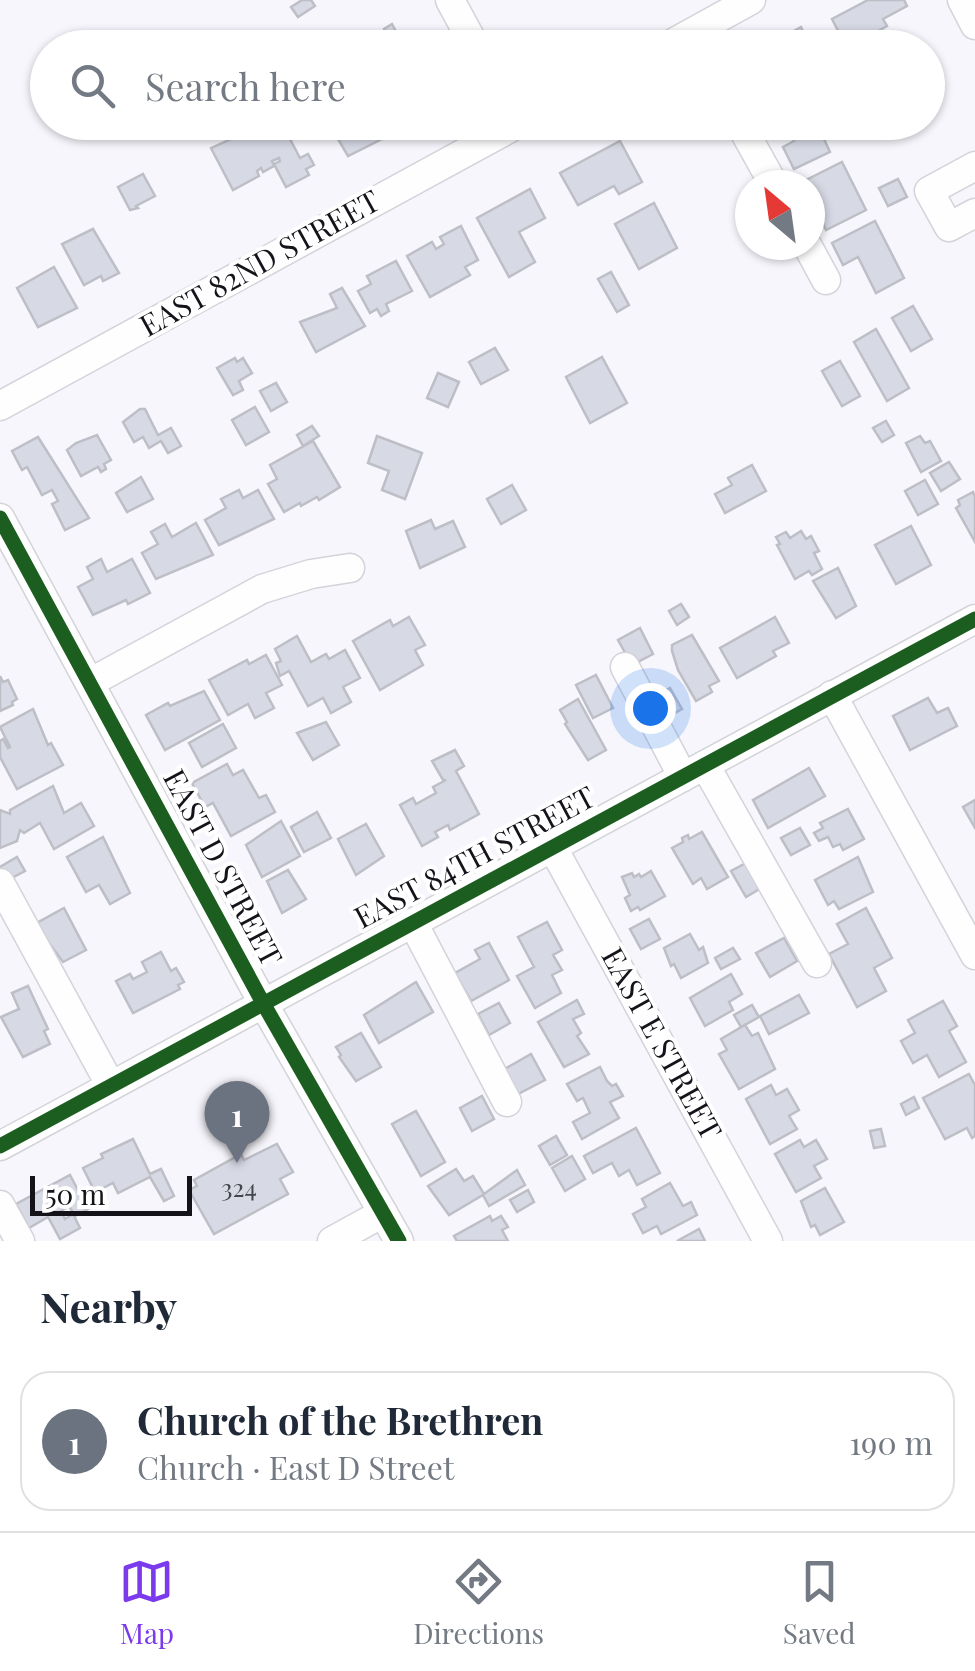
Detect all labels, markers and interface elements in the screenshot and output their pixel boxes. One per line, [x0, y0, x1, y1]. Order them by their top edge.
search box [30, 30, 945, 140]
icon: search [65, 58, 120, 113]
text: Search here [145, 60, 346, 111]
north arrow [735, 170, 825, 260]
street label: EAST 82ND STREET [132, 180, 386, 345]
your location [625, 683, 676, 734]
street label: EAST D STREET [155, 762, 292, 972]
street label: EAST 84TH STREET [347, 776, 602, 937]
street label: EAST E STREET [593, 940, 732, 1146]
pin: 1 [204, 1080, 270, 1163]
house number: 324 [221, 1170, 257, 1203]
scale bar [30, 1171, 192, 1216]
text: 50 m [45, 1175, 105, 1212]
text: Nearby [40, 1278, 177, 1334]
text: Church of the Brethren [137, 1394, 543, 1445]
text: 1 [68, 1420, 81, 1463]
text: 190 m [849, 1420, 933, 1463]
text: Church · East D Street [137, 1445, 454, 1488]
tab: Map [119, 1554, 174, 1651]
tab: Directions [413, 1554, 544, 1651]
tab: Saved [783, 1554, 856, 1651]

